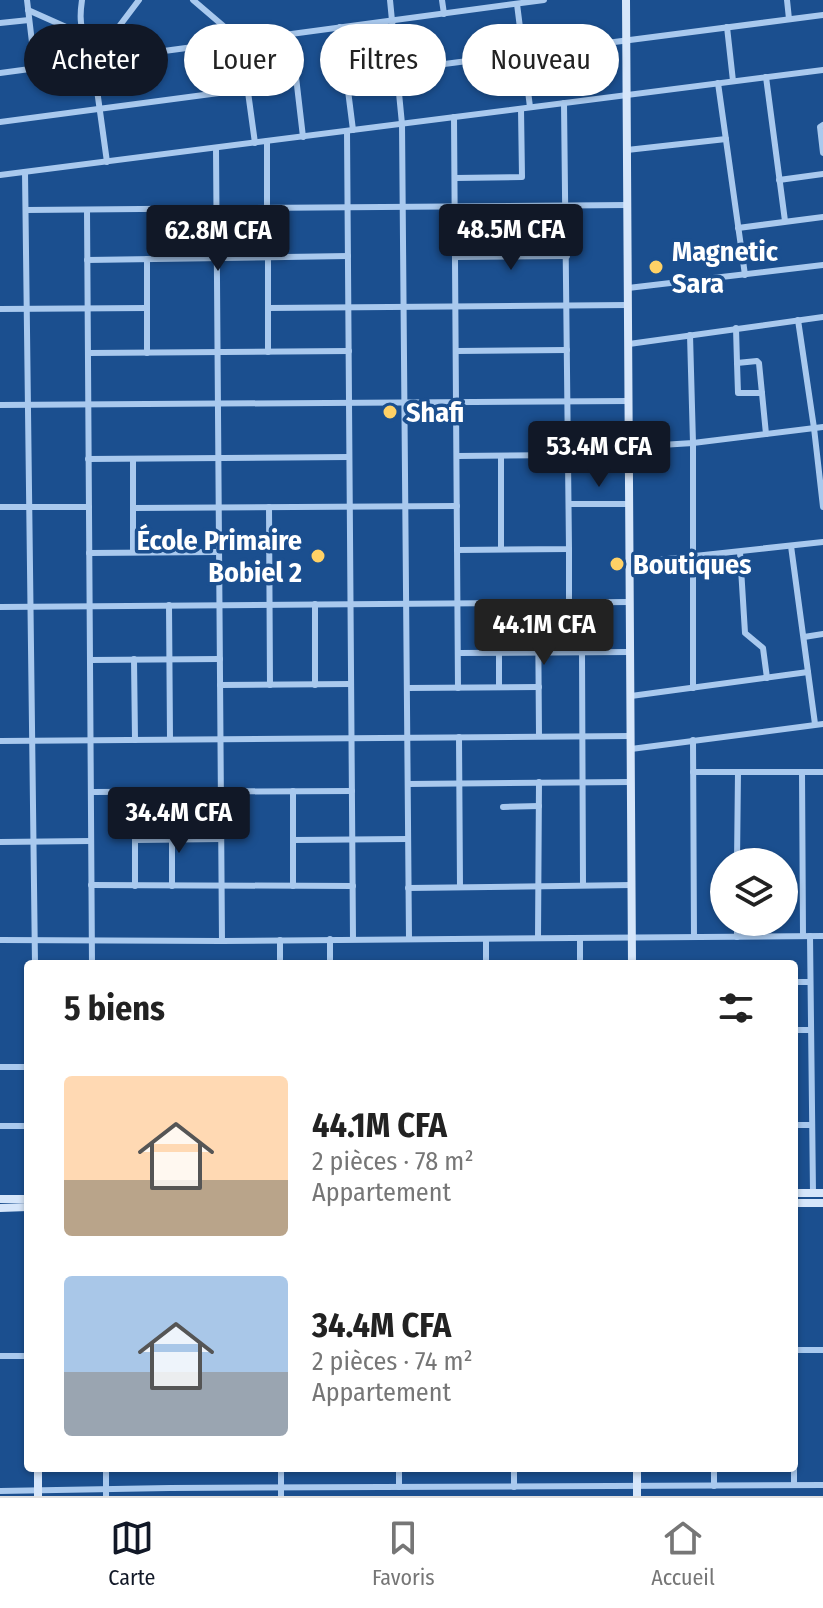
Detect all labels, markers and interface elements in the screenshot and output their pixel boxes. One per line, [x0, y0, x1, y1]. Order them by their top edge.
chip: Acheter [24, 24, 168, 96]
chip: Louer [184, 24, 304, 96]
chip: Filtres [320, 24, 446, 96]
chip: Nouveau [462, 24, 619, 96]
pin: 48.5M CFA [419, 204, 603, 272]
pin: 62.8M CFA [126, 205, 310, 273]
text: 48.5M CFA [457, 214, 565, 245]
text: 62.8M CFA [164, 215, 272, 246]
place label: Magnetic Sara [672, 235, 779, 300]
marker: Magnetic Sara [647, 258, 665, 276]
place label: Shafi [406, 396, 464, 429]
marker: Shafi [381, 403, 399, 421]
pin: 53.4M CFA [507, 421, 691, 489]
text: 53.4M CFA [546, 431, 652, 462]
place label: École Primaire Bobiel 2 [137, 523, 302, 589]
marker: École Primaire Bobiel 2 [309, 547, 327, 565]
place label: Boutiques [633, 548, 752, 581]
marker: Boutiques [608, 555, 626, 573]
pin: 44.1M CFA [452, 599, 636, 667]
text: 44.1M CFA [492, 609, 596, 640]
pin: 34.4M CFA [87, 787, 271, 855]
text: 34.4M CFA [126, 797, 232, 828]
map controls [710, 848, 798, 936]
button: layers [710, 848, 798, 936]
icon: filters [714, 986, 758, 1030]
text: 5 biens [64, 988, 165, 1029]
text: 44.1M CFA [312, 1105, 447, 1146]
icon: home [128, 1108, 224, 1204]
text: 2 pièces · 78 m² [312, 1146, 474, 1177]
text: Appartement [312, 1177, 451, 1208]
text: 34.4M CFA [312, 1305, 451, 1346]
icon: home [128, 1308, 224, 1404]
text: 2 pièces · 74 m² [312, 1346, 473, 1377]
text: Appartement [312, 1377, 451, 1408]
tab: Carte [108, 1516, 155, 1591]
tab: Favoris [372, 1516, 435, 1591]
tab: Accueil [651, 1516, 715, 1591]

